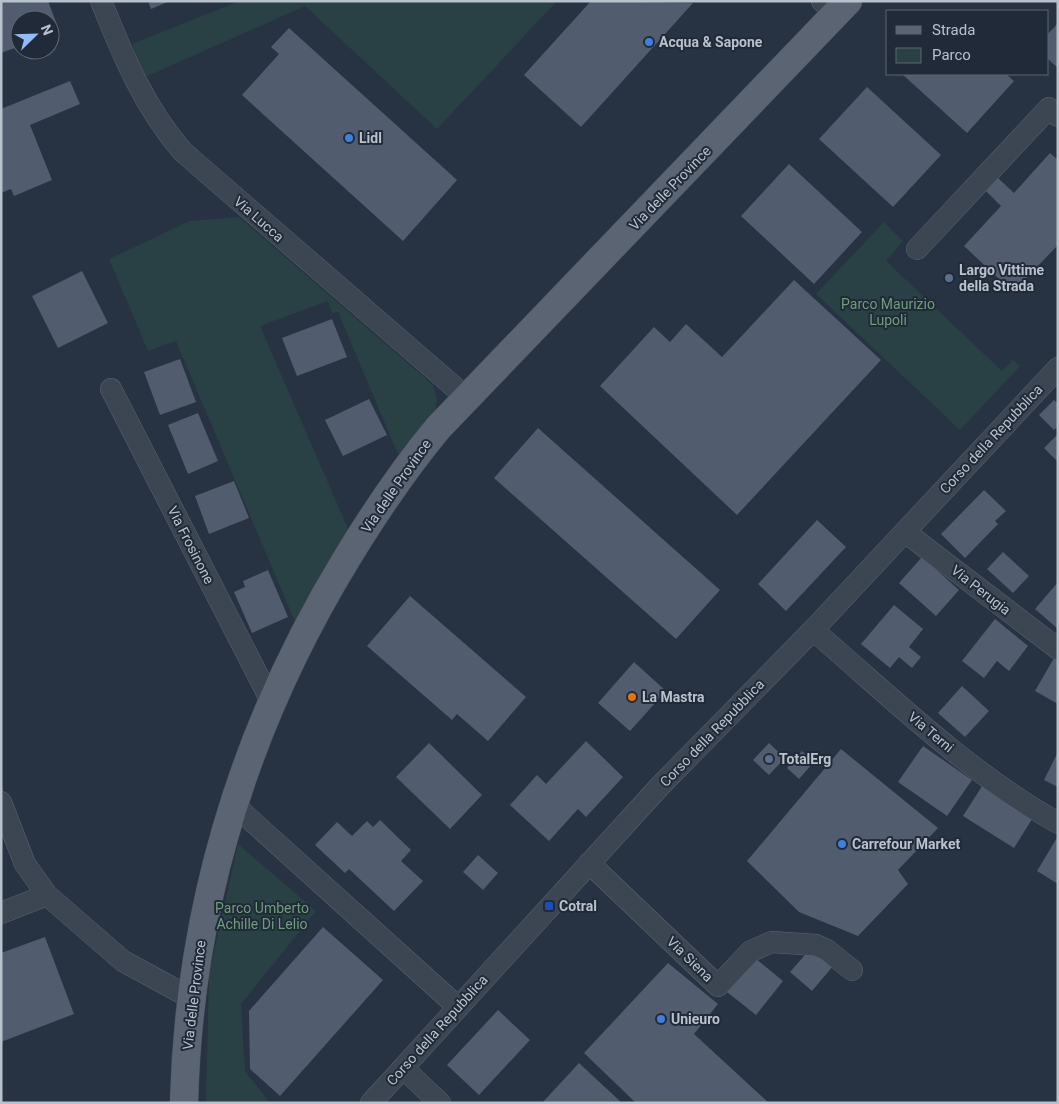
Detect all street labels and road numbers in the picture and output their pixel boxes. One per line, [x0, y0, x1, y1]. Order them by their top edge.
street label: Via delle Province [626, 143, 714, 233]
street label: Via Lucca [231, 193, 287, 245]
street label: Corso della Repubblica [936, 381, 1046, 497]
street label: Via delle Province [358, 436, 434, 536]
street label: Via Frosinone [165, 503, 217, 587]
street label: Via Perugia [948, 562, 1014, 618]
street label: Corso della Repubblica [657, 676, 767, 790]
street label: Via Terni [905, 708, 957, 756]
street label: Via Siena [664, 933, 716, 985]
street label: Via delle Province [179, 939, 209, 1051]
street label: Corso della Repubblica [383, 972, 491, 1088]

